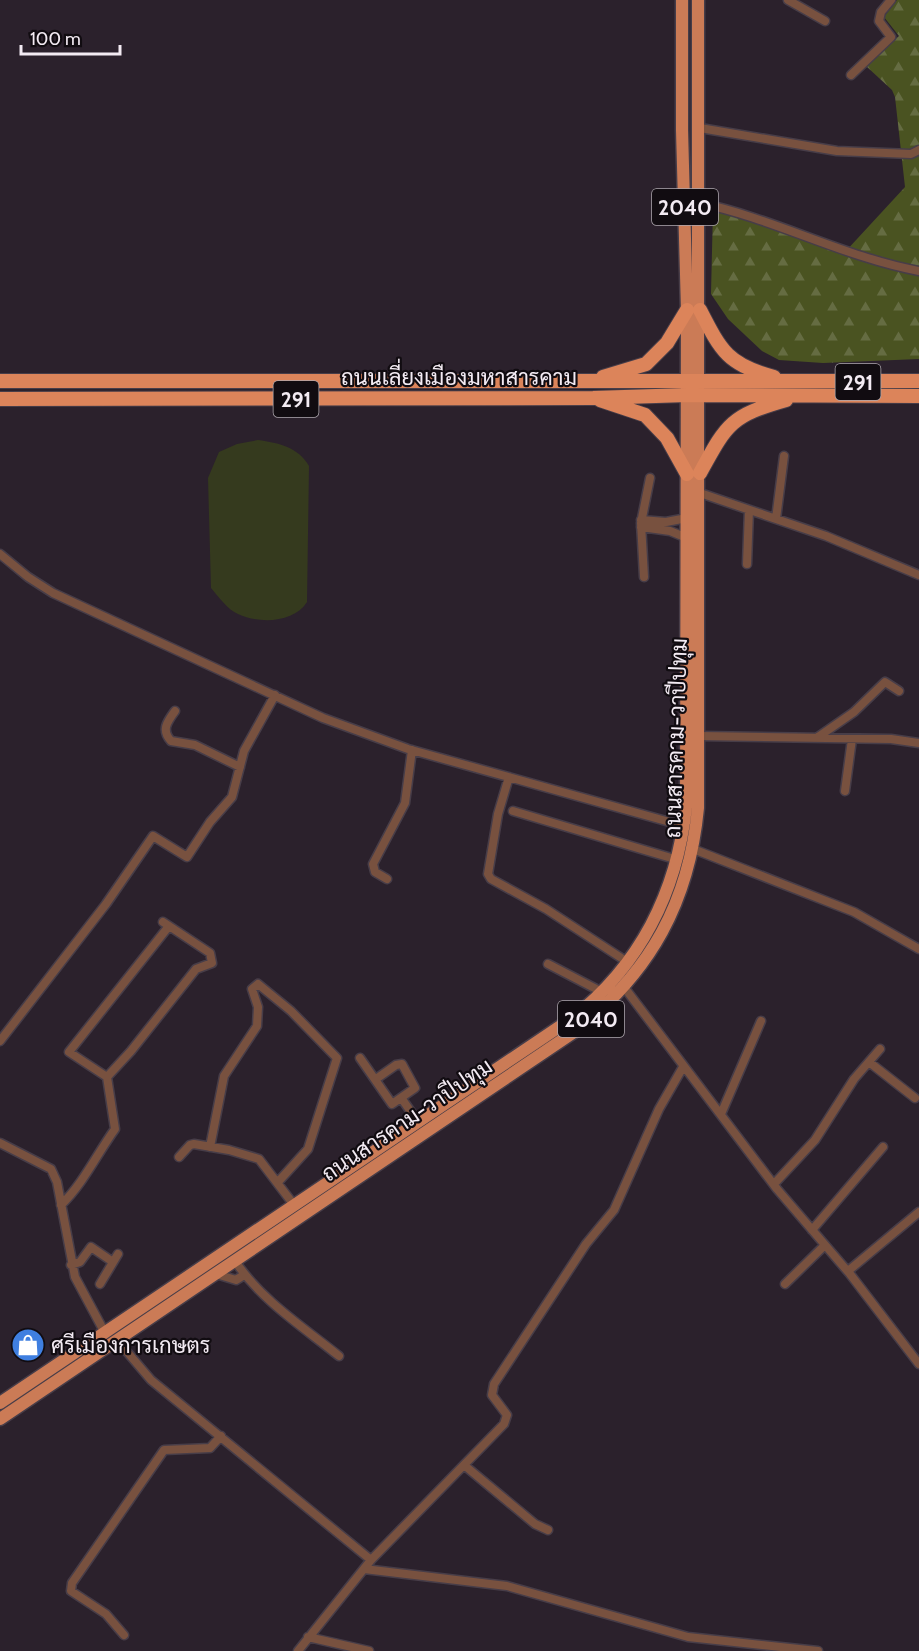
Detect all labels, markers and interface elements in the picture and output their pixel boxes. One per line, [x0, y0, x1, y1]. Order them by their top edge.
scale bar [21, 18, 120, 56]
text: 100 m [30, 28, 81, 50]
road number: 2040 [652, 189, 718, 225]
street label: ถนนเลี่ยงเมืองมหาสารคาม [341, 358, 577, 391]
road number: 291 [836, 364, 880, 400]
road number: 291 [274, 381, 318, 417]
street label: ถนนสารคาม-วาปีปทุม [659, 637, 695, 839]
road number: 2040 [558, 1001, 624, 1037]
street label: ถนนสารคาม-วาปีปทุม [316, 1053, 499, 1189]
shop icon: ศรีเมืองการเกษตร [10, 1327, 46, 1363]
place label: ศรีเมืองการเกษตร [51, 1332, 211, 1359]

